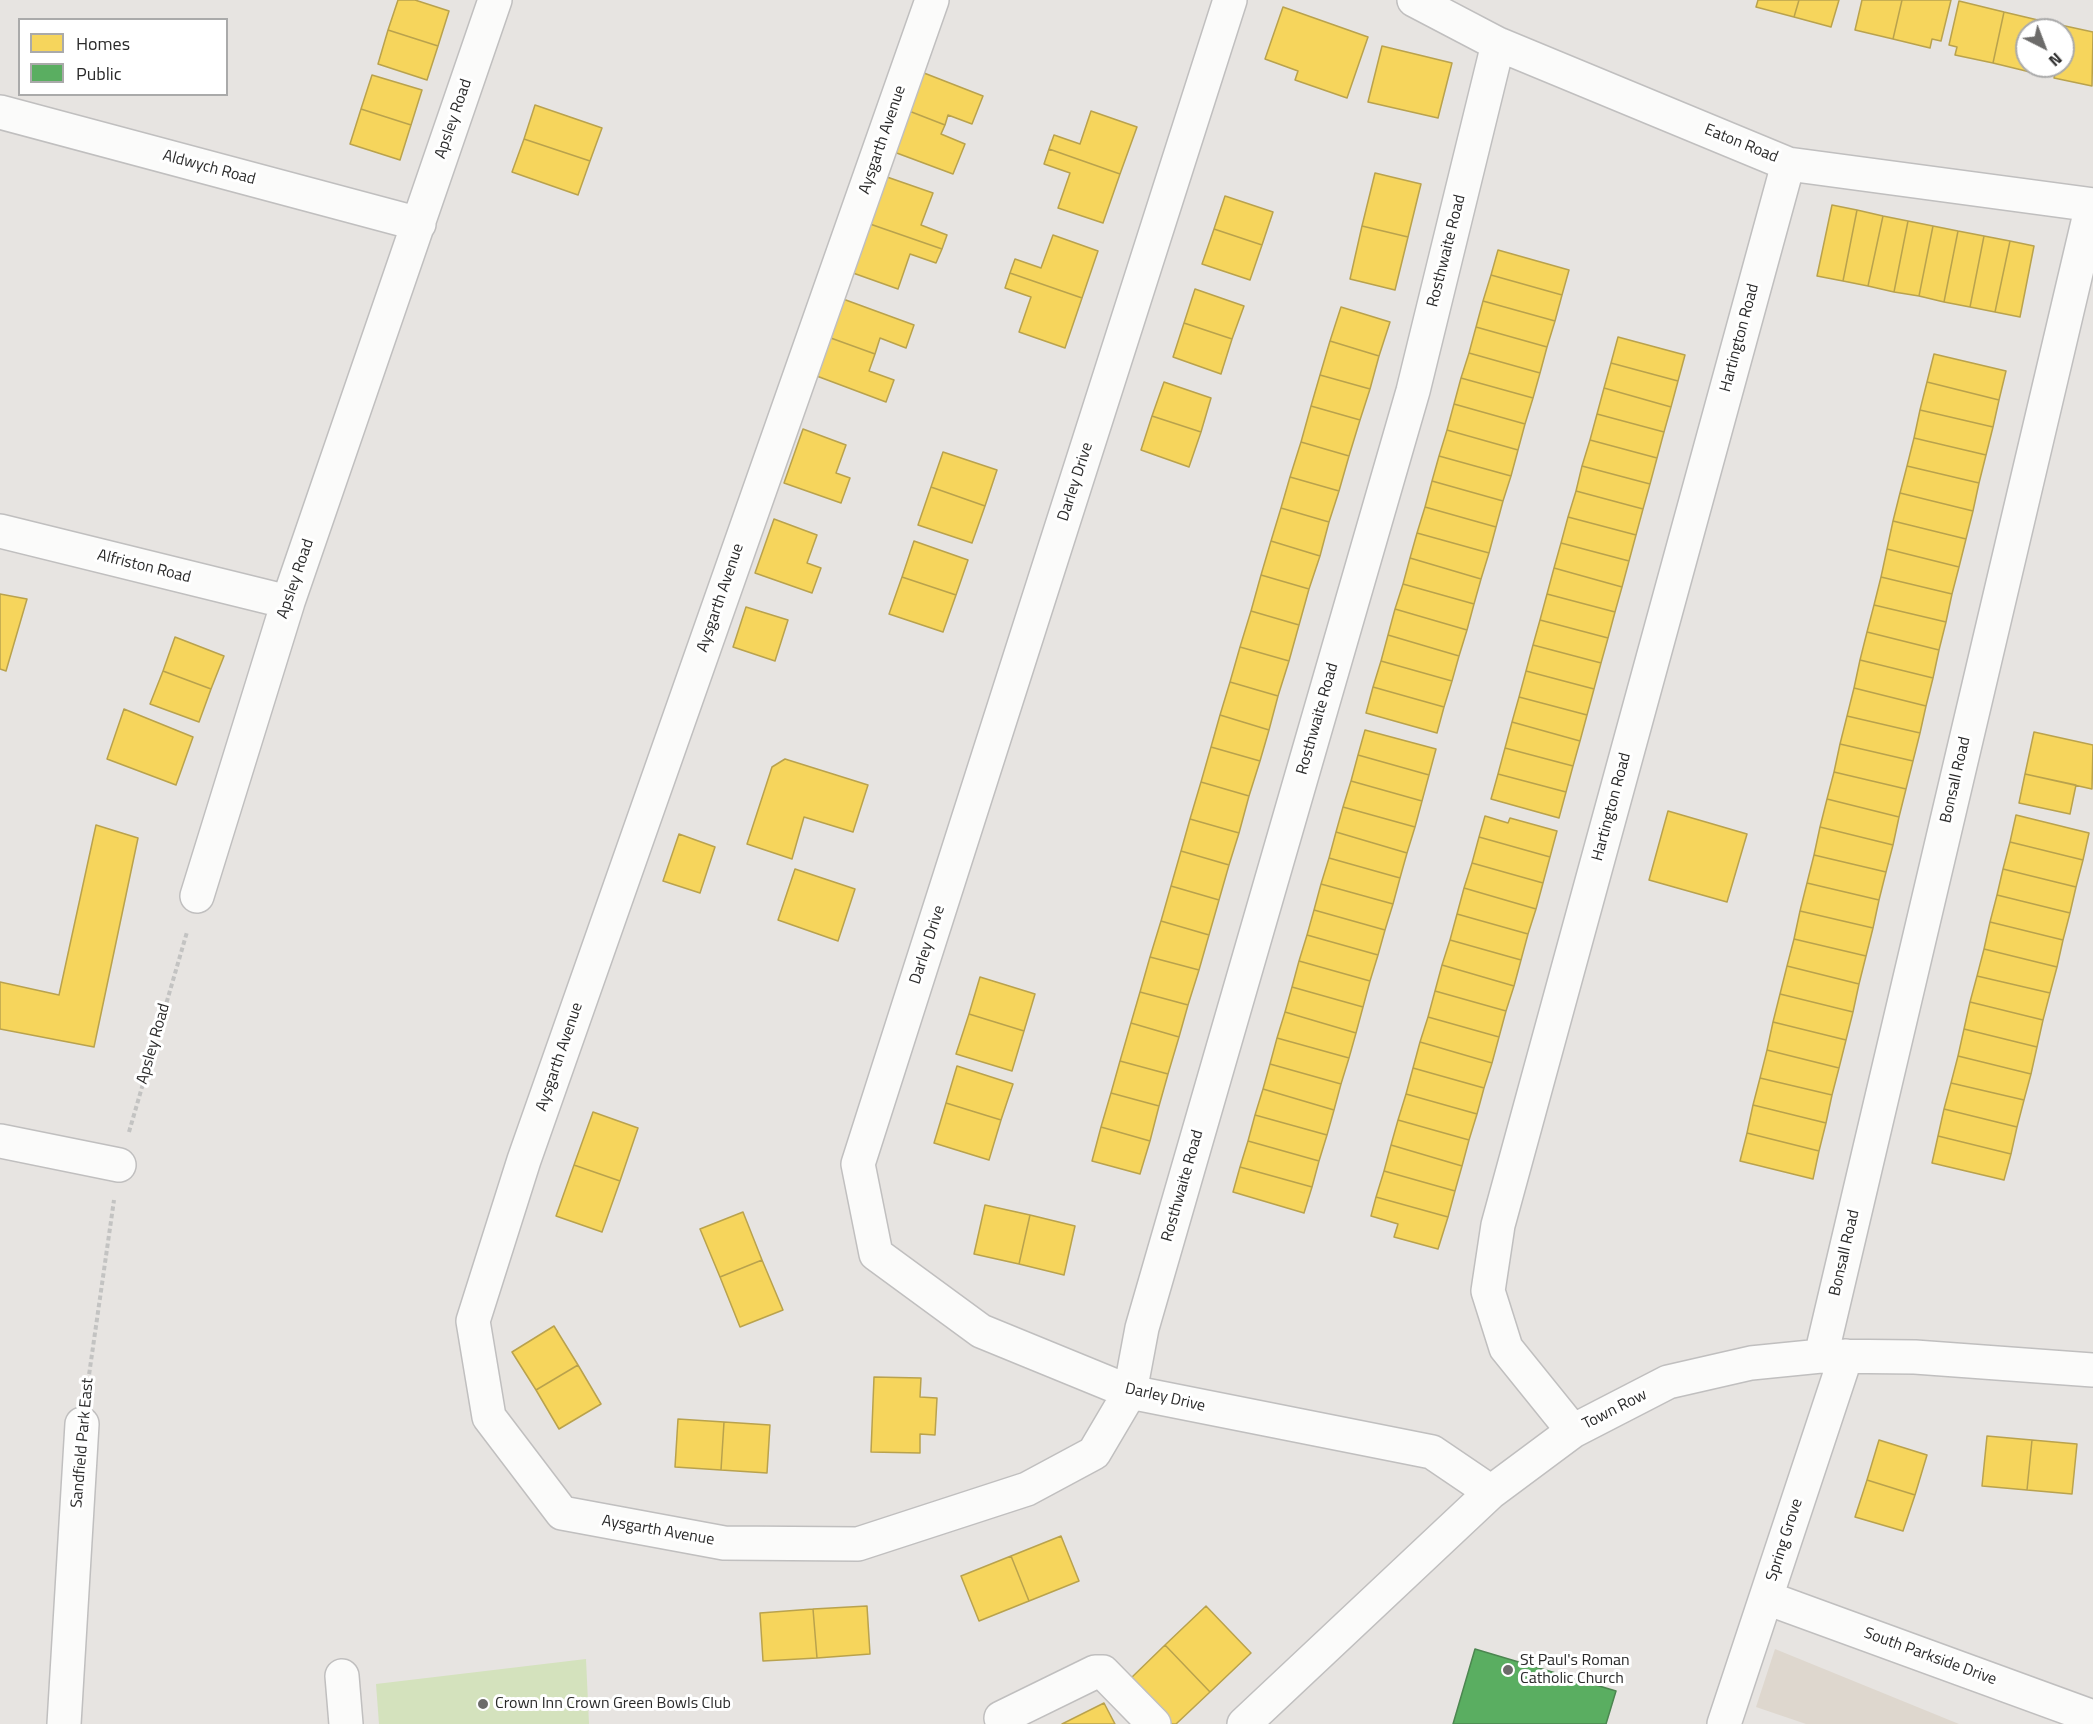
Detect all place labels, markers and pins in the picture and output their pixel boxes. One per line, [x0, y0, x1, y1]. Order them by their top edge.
place label: St Paul's Roman Catholic Church [1520, 1651, 1630, 1689]
marker: St Paul's Roman Catholic Church [1501, 1663, 1515, 1677]
place label: Crown Inn Crown Green Bowls Club [495, 1694, 731, 1714]
marker: Crown Inn Crown Green Bowls Club [476, 1697, 490, 1711]

